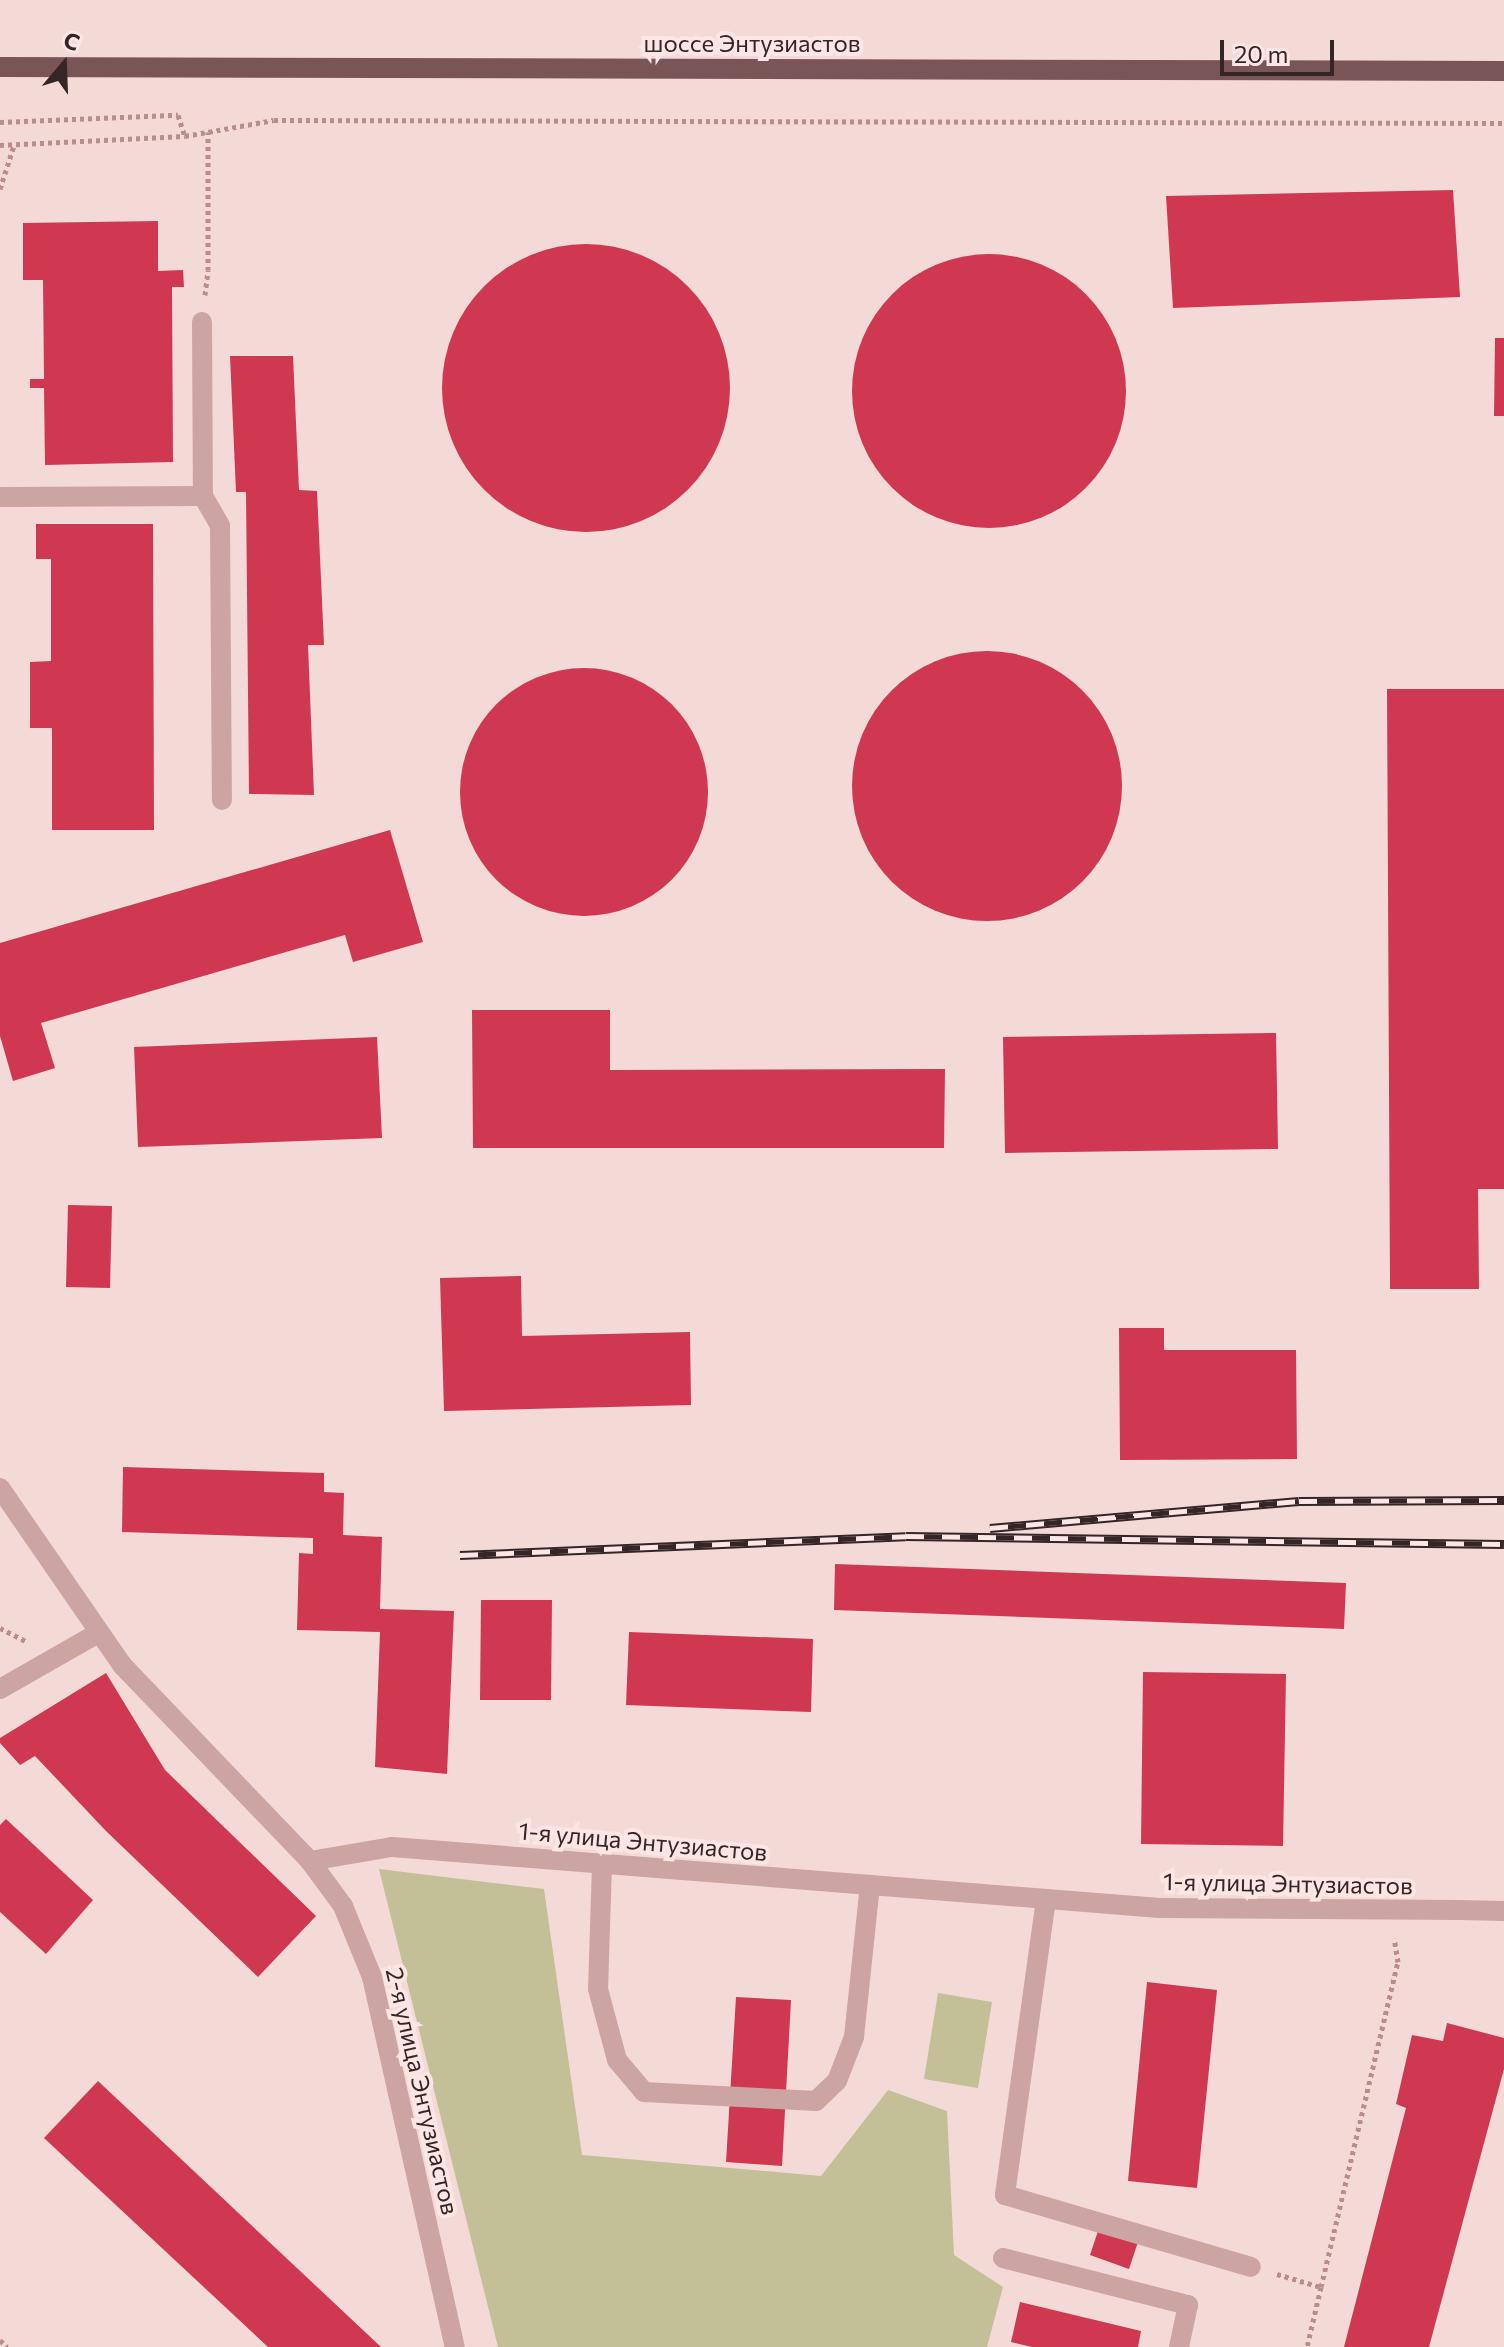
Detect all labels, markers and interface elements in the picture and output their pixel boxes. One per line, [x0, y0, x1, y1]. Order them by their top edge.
north arrow [24, 24, 104, 104]
scale bar [1224, 24, 1338, 74]
text: С [60, 26, 83, 56]
street label: шоссе Энтузиастов [643, 29, 861, 57]
text: 20 m [1234, 39, 1288, 68]
street label: 1-я улица Энтузиастов [517, 1816, 769, 1866]
street label: 1-я улица Энтузиастов [1163, 1866, 1413, 1900]
street label: 2-я улица Энтузиастов [381, 1965, 465, 2217]

